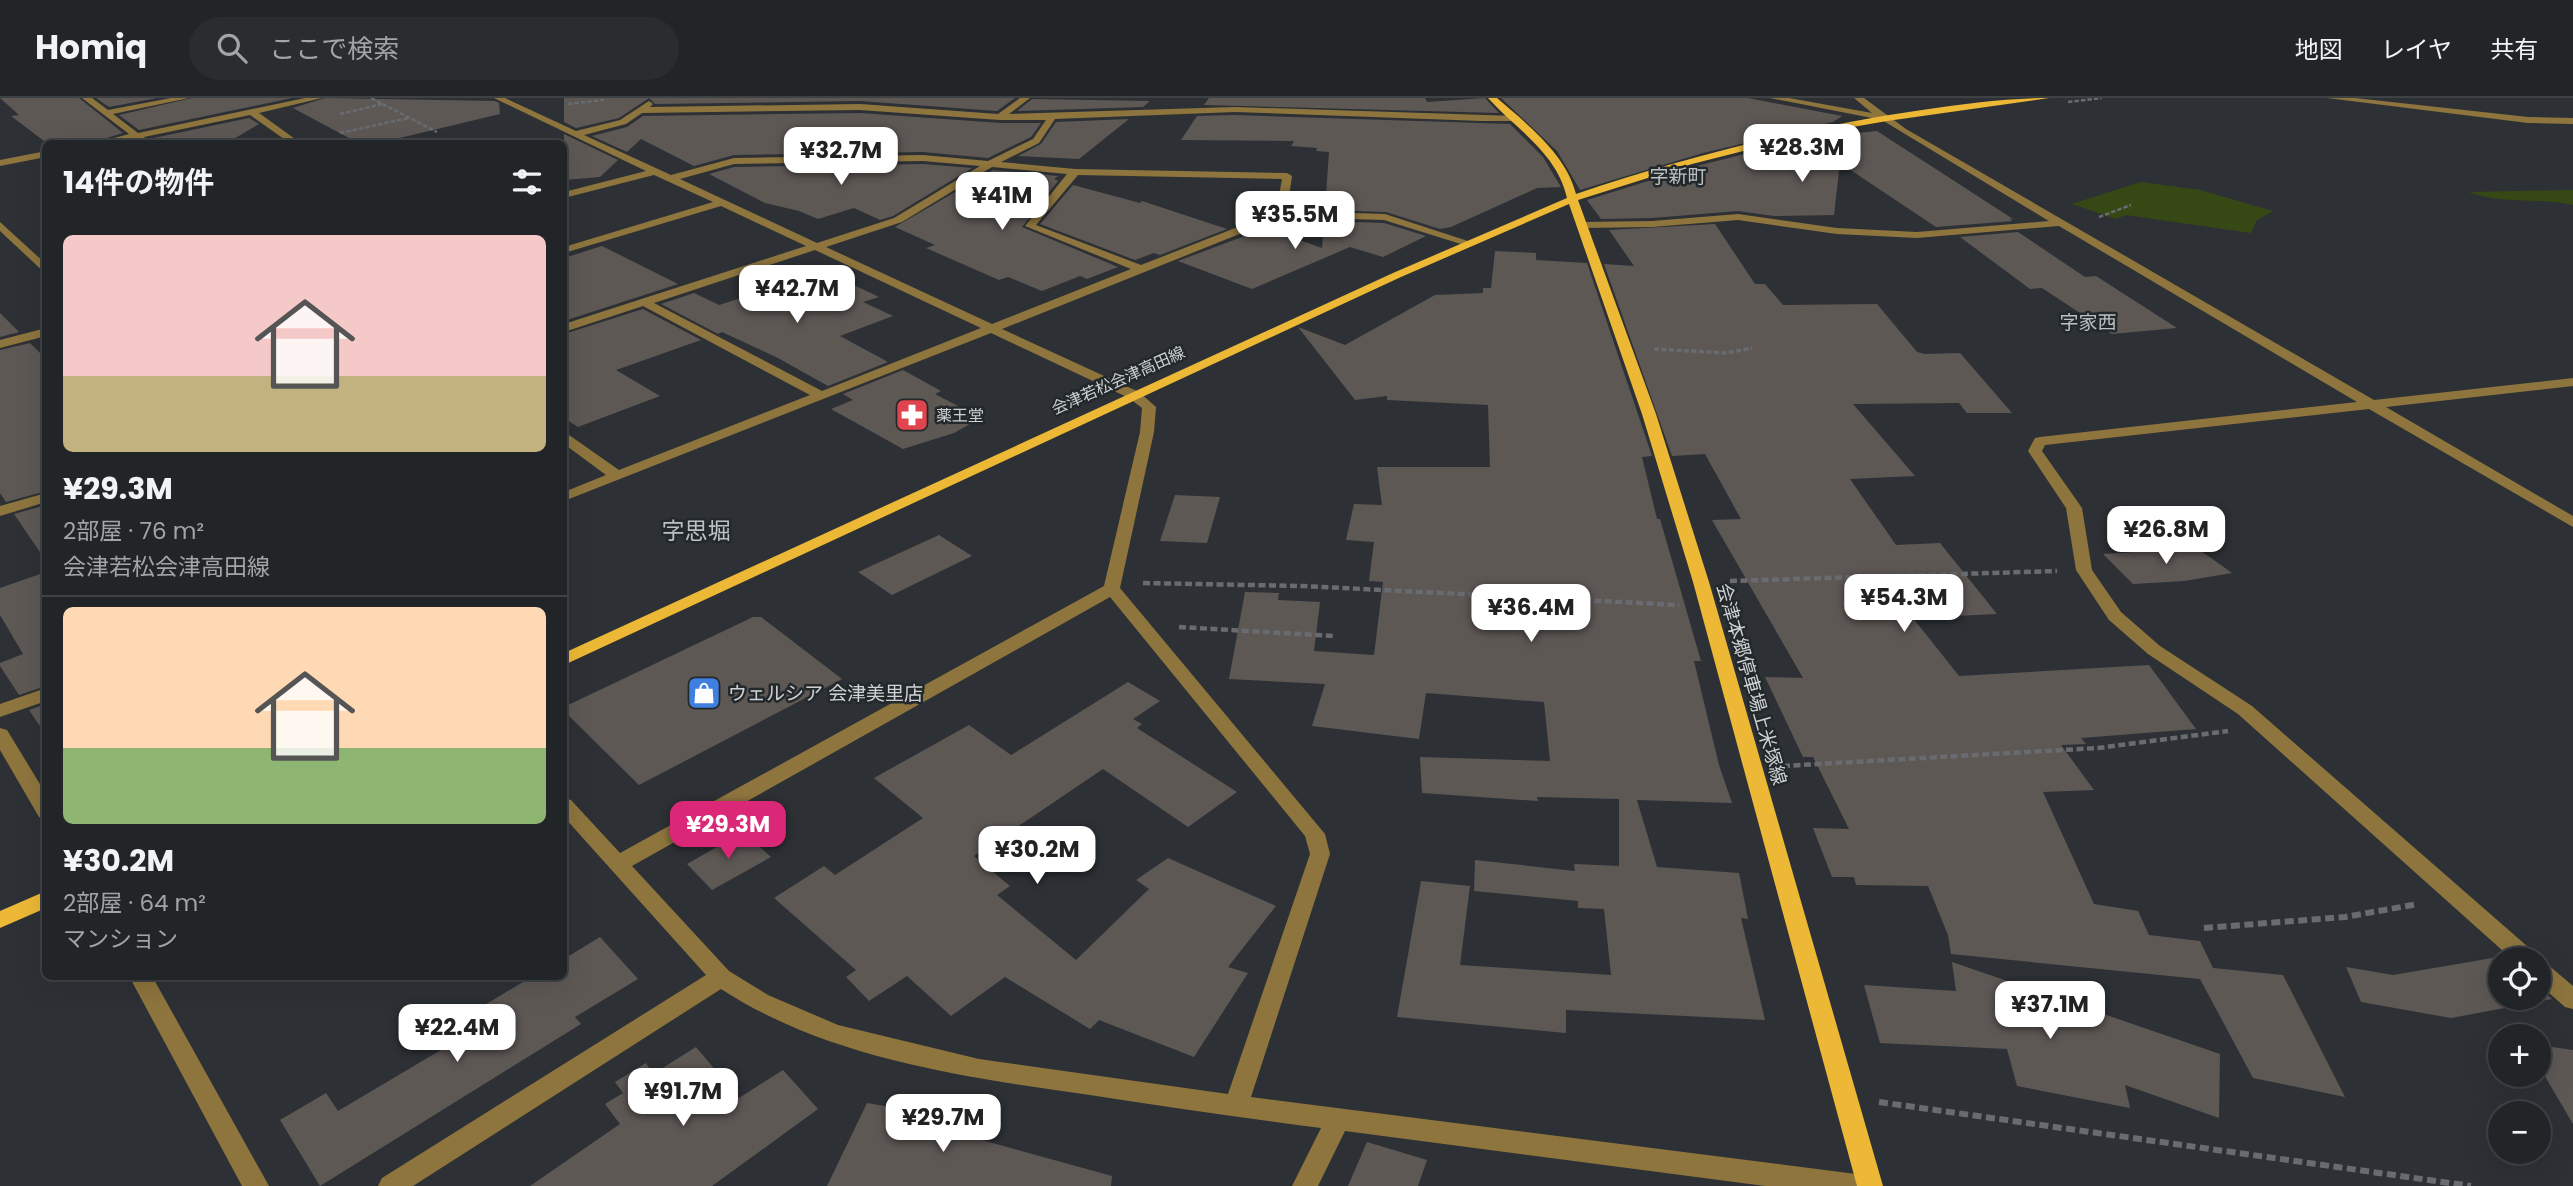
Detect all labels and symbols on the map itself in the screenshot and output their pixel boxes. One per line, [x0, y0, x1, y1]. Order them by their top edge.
pin: ¥28.3M [1745, 125, 1859, 184]
pin: ¥32.7M [784, 127, 898, 187]
district label: 字新町 [1649, 163, 1707, 190]
pin: ¥41M [961, 172, 1043, 232]
pin: ¥35.5M [1238, 192, 1352, 251]
pin: ¥42.7M [740, 266, 854, 325]
district label: 字家西 [2059, 309, 2117, 336]
street label: 会津若松会津高田線 [1048, 341, 1189, 420]
pharmacy icon: 薬王堂 [893, 396, 931, 434]
place label: 薬王堂 [936, 404, 984, 427]
pin: ¥26.8M [2109, 506, 2223, 566]
district label: 字思堀 [662, 515, 731, 547]
pin: ¥54.3M [1847, 574, 1961, 634]
street label: 会津本郷停車場上米塚線 [1710, 580, 1793, 788]
pin: ¥36.4M [1474, 584, 1588, 644]
shop icon: ウェルシア 会津美里店 [685, 674, 723, 712]
place label: ウェルシア 会津美里店 [728, 680, 923, 707]
pin: ¥29.3M [671, 802, 785, 861]
pin: ¥30.2M [980, 826, 1094, 886]
pin: ¥37.1M [1993, 982, 2107, 1041]
pin: ¥22.4M [400, 1004, 514, 1064]
pin: ¥91.7M [626, 1068, 740, 1128]
pin: ¥29.7M [886, 1094, 1000, 1154]

